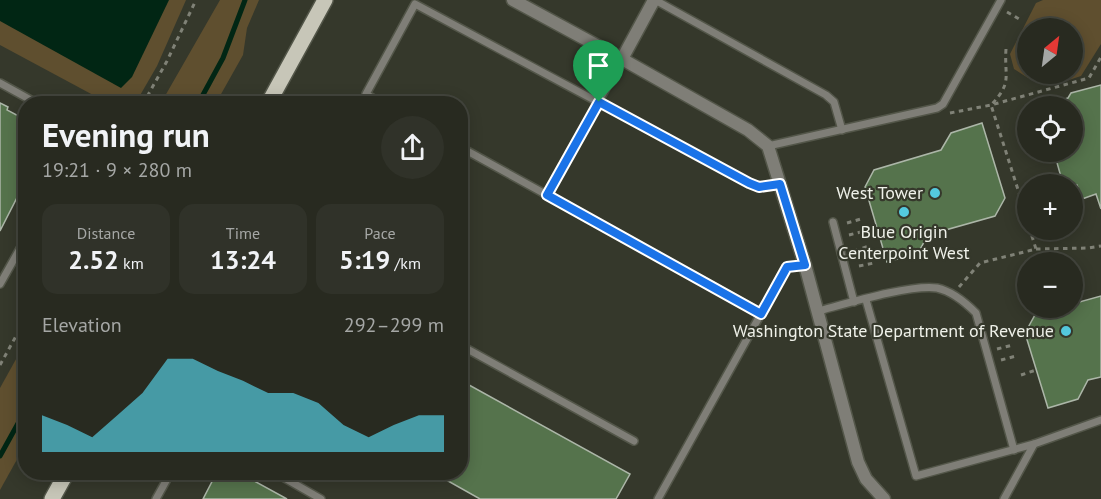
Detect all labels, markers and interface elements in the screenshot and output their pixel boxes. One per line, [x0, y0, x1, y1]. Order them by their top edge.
north arrow [1017, 18, 1083, 84]
map controls [1017, 18, 1083, 318]
pin [573, 40, 624, 102]
icon: arrive [582, 49, 615, 82]
button: locate [1017, 96, 1083, 162]
text: Evening run [42, 113, 210, 156]
button: share [381, 116, 444, 179]
text: 19:21 · 9 × 280 m [42, 157, 192, 183]
button: + [1017, 174, 1083, 240]
place label: West Tower [836, 181, 923, 204]
marker: West Tower [928, 186, 942, 200]
marker: Blue Origin Centerpoint West [897, 205, 911, 219]
place label: Blue Origin Centerpoint West [838, 220, 970, 264]
text: Distance [77, 223, 135, 243]
text: Time [226, 223, 260, 243]
text: Pace [364, 223, 396, 243]
text: 2.52 [68, 243, 119, 276]
text: 13:24 [210, 243, 276, 276]
text: 5:19 [339, 243, 390, 276]
button: − [1017, 252, 1083, 318]
text: km [119, 253, 144, 273]
text: /km [390, 253, 421, 273]
text: Elevation [42, 312, 122, 338]
text: 292–299 m [344, 312, 444, 338]
place label: Washington State Department of Revenue [733, 319, 1054, 342]
marker: Washington State Department of Revenue [1059, 324, 1073, 338]

